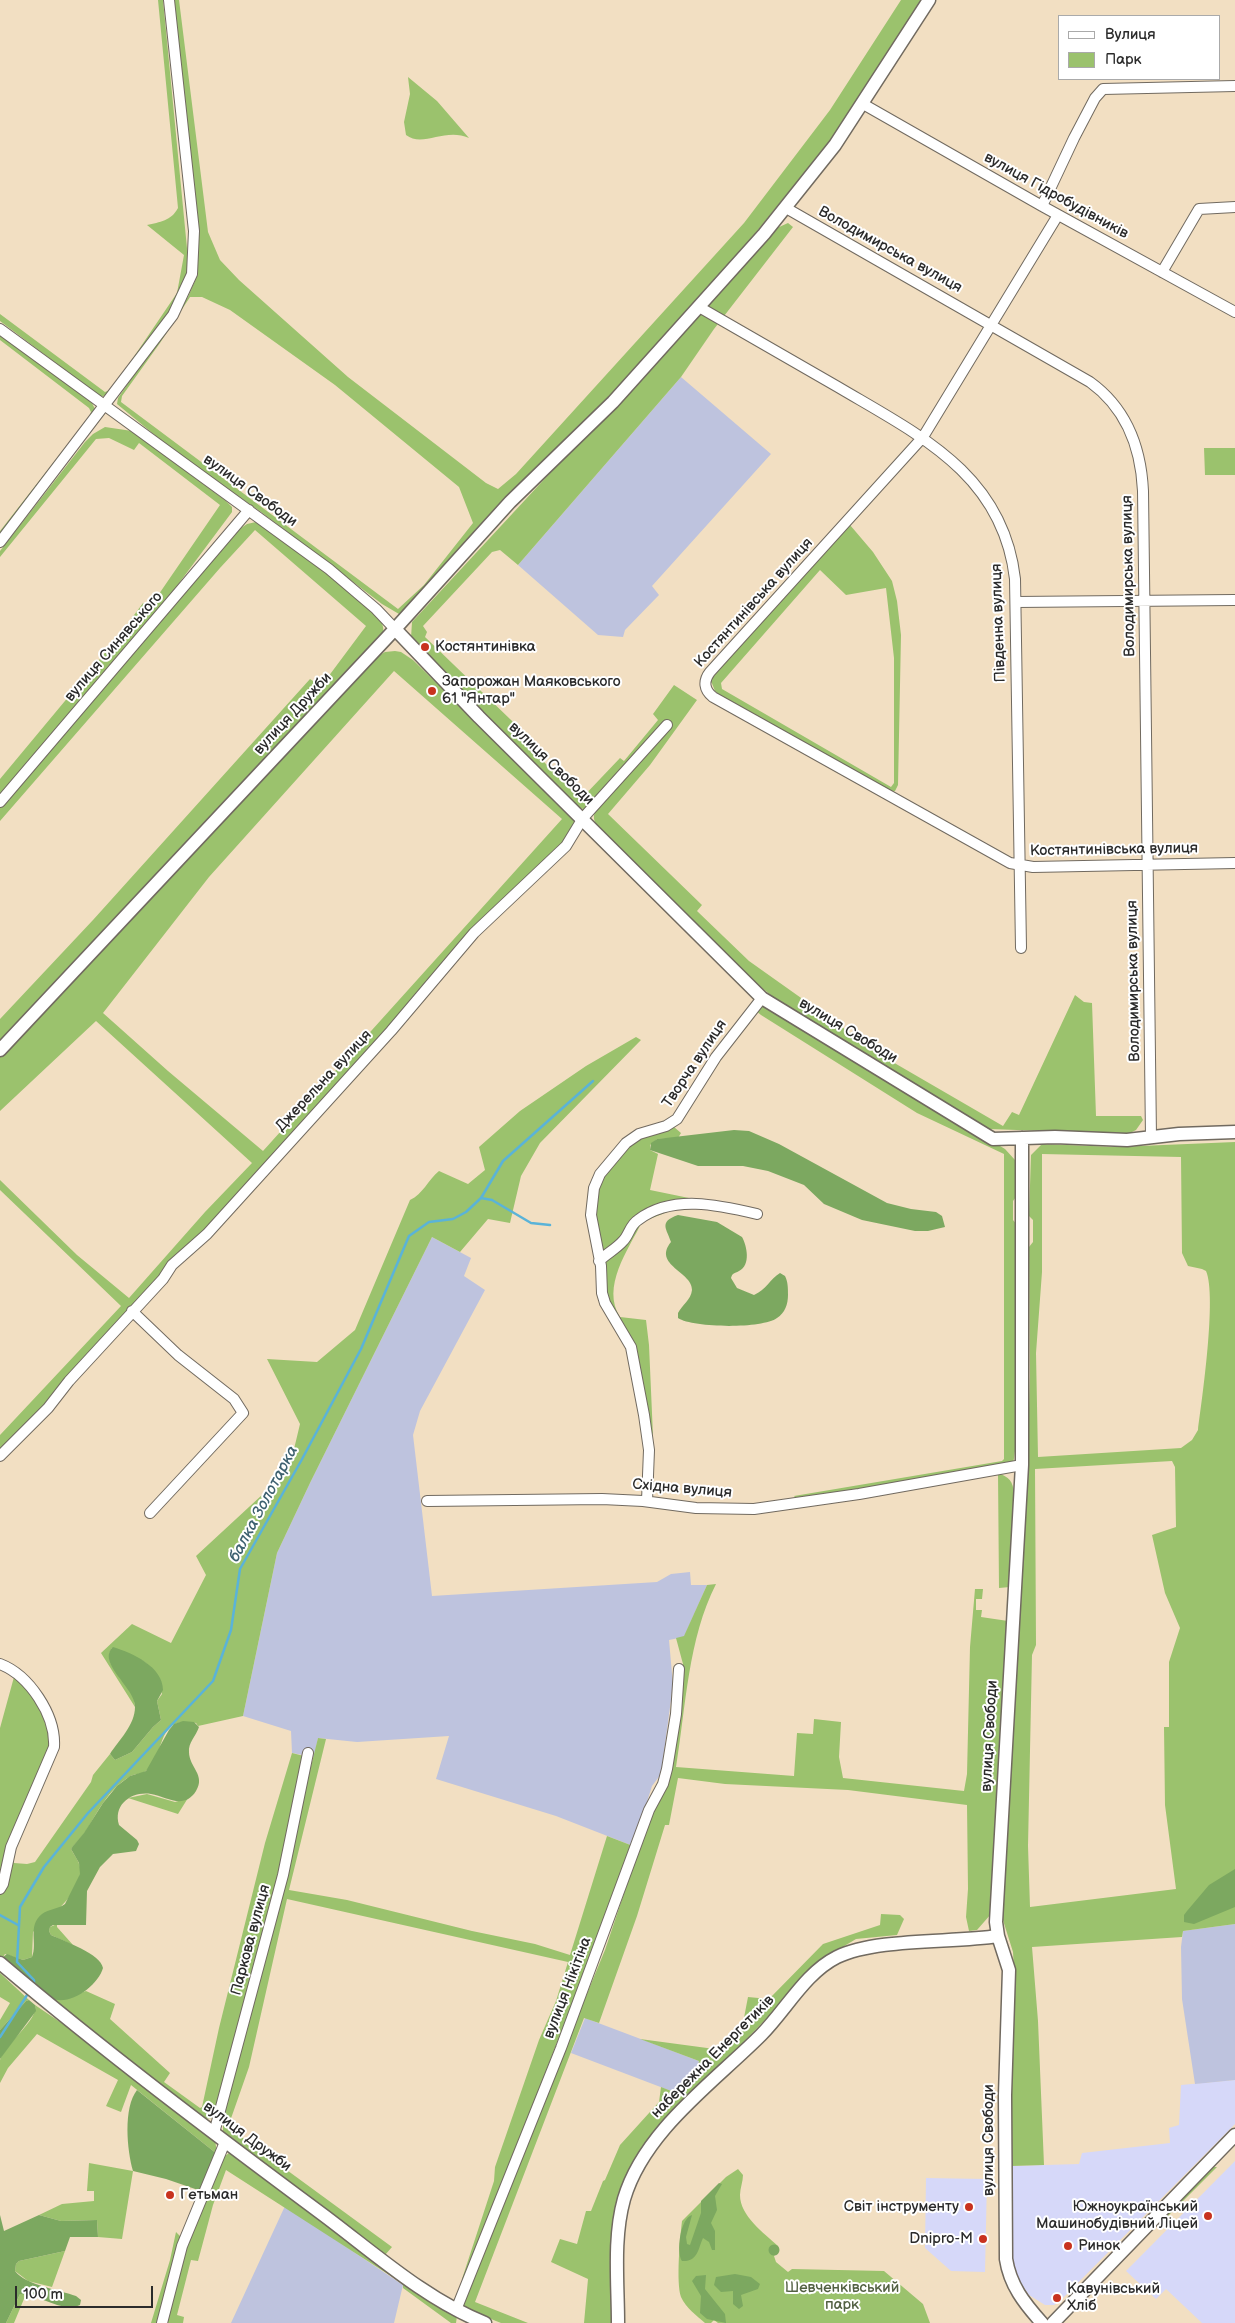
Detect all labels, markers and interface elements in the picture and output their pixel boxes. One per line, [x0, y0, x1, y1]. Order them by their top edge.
legend [1058, 15, 1220, 80]
text: Вулиця [1105, 25, 1156, 44]
text: Парк [1105, 50, 1142, 69]
street label: вулиця Гідробудівників [981, 149, 1131, 243]
street label: Володимирська вулиця [815, 203, 965, 297]
street label: вулиця Свободи [199, 451, 301, 531]
street label: Володимирська вулиця [1119, 495, 1139, 657]
street label: Костянтинівська вулиця [691, 534, 817, 672]
street label: Південна вулиця [988, 563, 1010, 683]
street label: вулиця Синявського [61, 588, 167, 706]
place label: Костянтинівка [435, 638, 536, 656]
marker: Костянтинівка [419, 641, 431, 653]
street label: вулиця Дружби [250, 669, 336, 759]
place label: Запорожан Маяковського 61 "Янтар" [442, 673, 621, 708]
marker: Запорожан Маяковського 61 "Янтар" [426, 685, 438, 697]
street label: вулиця Свободи [505, 719, 597, 809]
street label: Костянтинівська вулиця [1030, 840, 1198, 860]
street label: Володимирська вулиця [1124, 900, 1144, 1062]
street label: вулиця Свободи [795, 994, 901, 1068]
street label: Творча вулиця [659, 1017, 731, 1111]
street label: Джерельна вулиця [272, 1026, 376, 1136]
water label: балка Золотарка [225, 1443, 303, 1565]
street label: Східна вулиця [631, 1476, 733, 1502]
street label: вулиця Свободи [978, 1680, 1002, 1792]
street label: Паркова вулиця [228, 1883, 274, 1997]
street label: вулиця Нікітіна [540, 1935, 596, 2041]
street label: набережна Енергетиків [648, 1992, 778, 2122]
street label: вулиця Свободи [980, 2084, 998, 2196]
street label: вулиця Дружби [199, 2098, 295, 2176]
place label: Гетьман [180, 2186, 238, 2204]
marker: Гетьман [164, 2189, 176, 2201]
place label: Світ інструменту [844, 2198, 959, 2216]
place label: Южноукраїнський Машинобудівний Ліцей [1036, 2198, 1198, 2233]
marker: Світ інструменту [963, 2201, 975, 2213]
marker: Южноукраїнський Машинобудівний Ліцей [1202, 2210, 1214, 2222]
place label: Dnipro-M [909, 2230, 973, 2248]
marker: Dnipro-M [977, 2233, 989, 2245]
place label: Ринок [1078, 2237, 1120, 2255]
marker: Ринок [1062, 2240, 1074, 2252]
scale bar [18, 2276, 155, 2308]
park label: Шевченківський парк [785, 2279, 899, 2314]
place label: Кавунівський Хліб [1067, 2280, 1160, 2315]
text: 100 m [23, 2285, 63, 2304]
marker: Кавунівський Хліб [1051, 2292, 1063, 2304]

